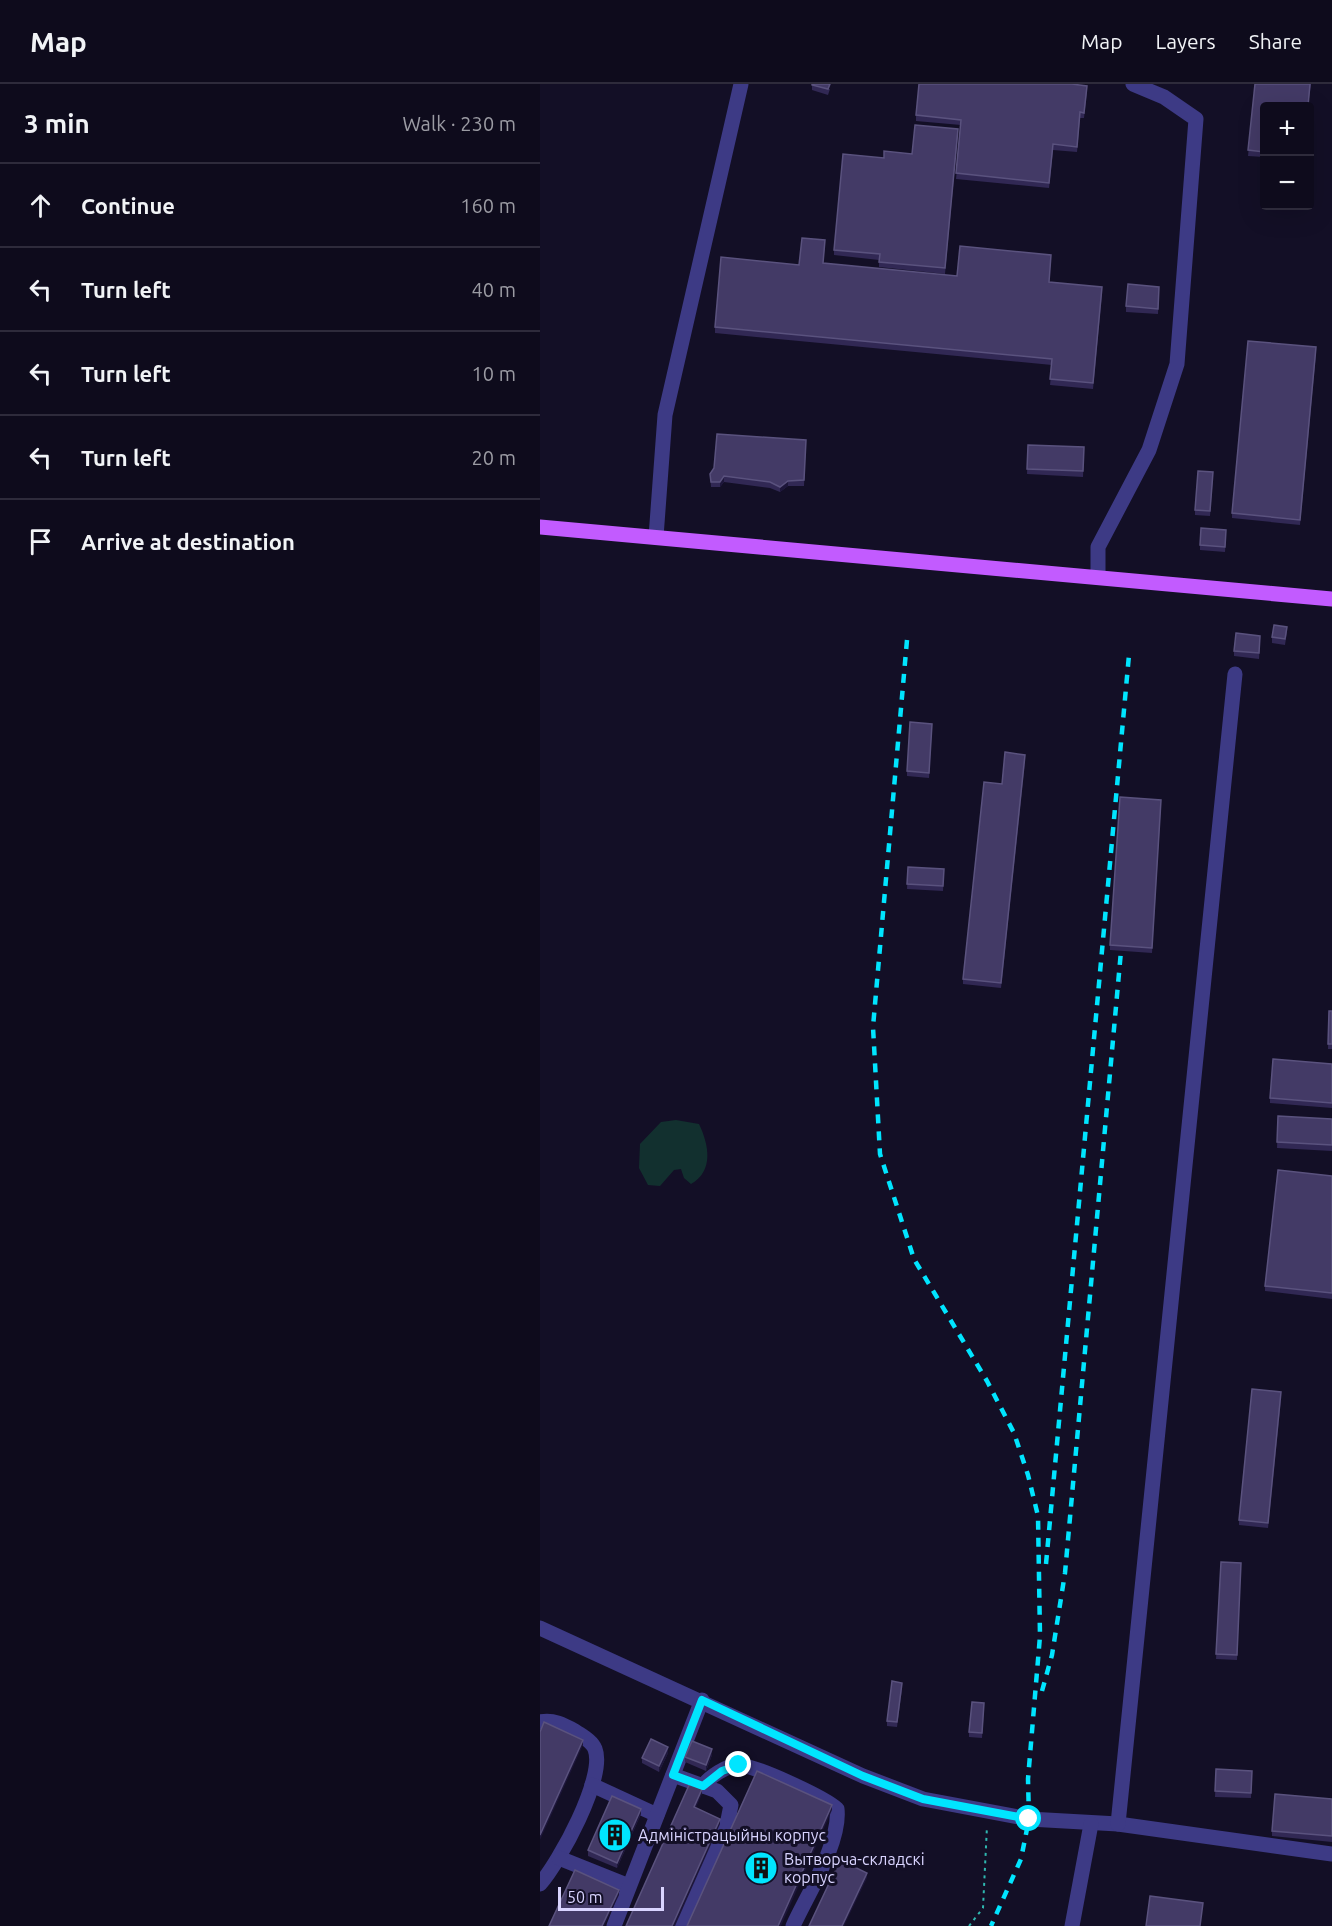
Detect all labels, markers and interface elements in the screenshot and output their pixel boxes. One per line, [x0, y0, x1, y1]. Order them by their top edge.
text: Map [30, 26, 87, 57]
text: Map [1081, 29, 1122, 53]
text: Layers [1155, 29, 1216, 53]
text: Share [1249, 29, 1302, 53]
map controls [1260, 102, 1314, 210]
button: + [1260, 102, 1314, 156]
text: 3 min [24, 109, 90, 138]
text: Walk · 230 m [403, 112, 516, 135]
button: − [1260, 156, 1314, 210]
icon: ahead [24, 189, 57, 222]
text: Continue [81, 193, 175, 218]
text: 160 m [460, 194, 516, 217]
icon: left [24, 273, 57, 306]
text: Turn left [81, 277, 171, 302]
text: 40 m [472, 278, 516, 301]
icon: left [24, 357, 57, 390]
text: Turn left [81, 361, 171, 386]
text: 10 m [472, 362, 516, 385]
icon: left [24, 441, 57, 474]
text: Turn left [81, 445, 171, 470]
text: 20 m [472, 446, 516, 469]
icon: arrive [24, 525, 57, 558]
text: Arrive at destination [81, 529, 295, 554]
route end [725, 1751, 751, 1777]
route start [1015, 1805, 1041, 1831]
building icon: Адміністрацыйны корпус [597, 1817, 633, 1853]
place label: Адміністрацыйны корпус [638, 1826, 826, 1844]
building icon: Вытворча-складскі корпус [743, 1850, 779, 1886]
place label: Вытворча-складскі корпус [784, 1850, 925, 1886]
scale bar [558, 1884, 664, 1912]
text: 50 m [567, 1888, 603, 1906]

